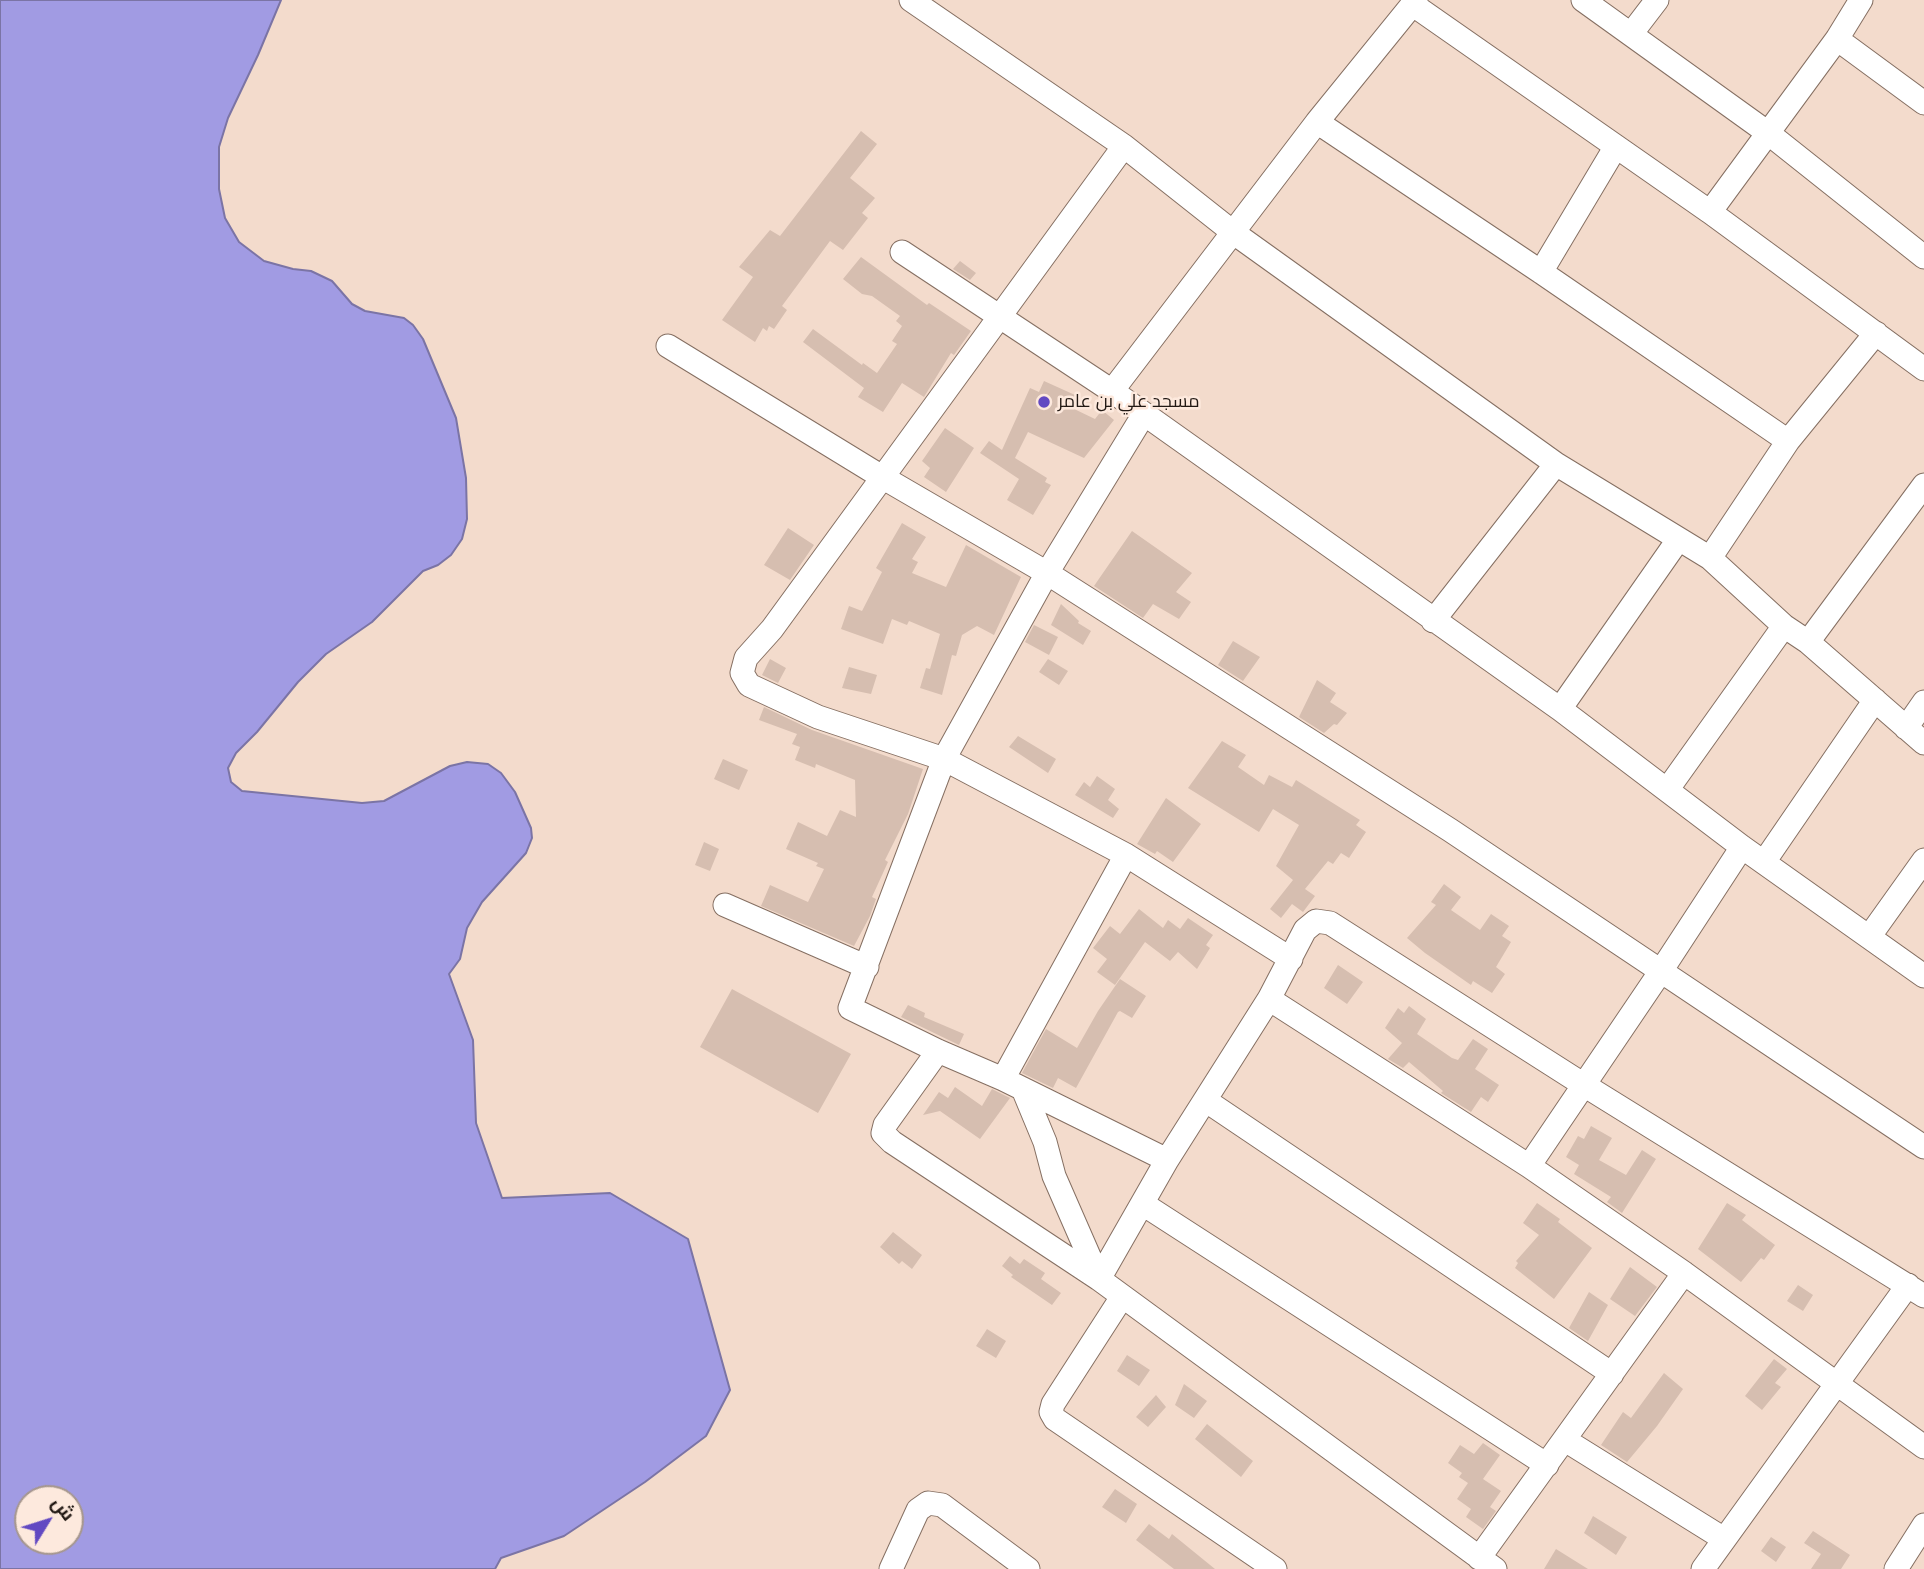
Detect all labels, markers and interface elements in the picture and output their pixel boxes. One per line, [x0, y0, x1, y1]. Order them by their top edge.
place label: مسجد علي بن عامر [1058, 391, 1200, 413]
marker: مسجد علي بن عامر [1036, 394, 1052, 410]
north arrow [14, 1485, 84, 1555]
text: ش [47, 1491, 81, 1525]

